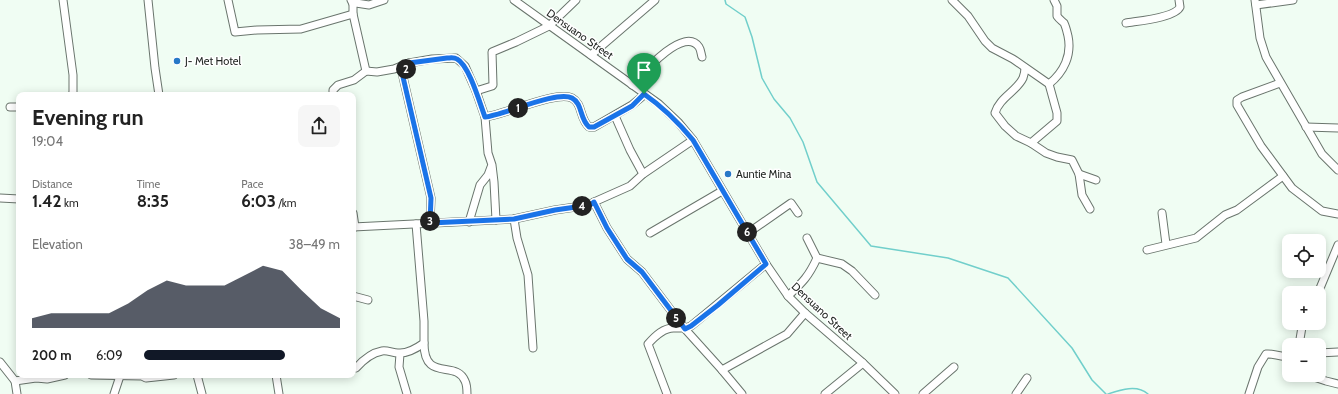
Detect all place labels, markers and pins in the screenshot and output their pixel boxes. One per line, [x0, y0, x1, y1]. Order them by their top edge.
pin [627, 53, 661, 94]
place label: J- Met Hotel [184, 54, 241, 68]
marker: J- Met Hotel [172, 56, 182, 66]
pin: 2 [396, 59, 416, 79]
pin: 1 [508, 98, 528, 118]
place label: Auntie Mina [736, 167, 792, 181]
marker: Auntie Mina [723, 169, 733, 179]
pin: 4 [572, 196, 592, 216]
pin: 3 [420, 211, 440, 231]
pin: 6 [737, 222, 757, 242]
pin: 5 [666, 308, 686, 328]

